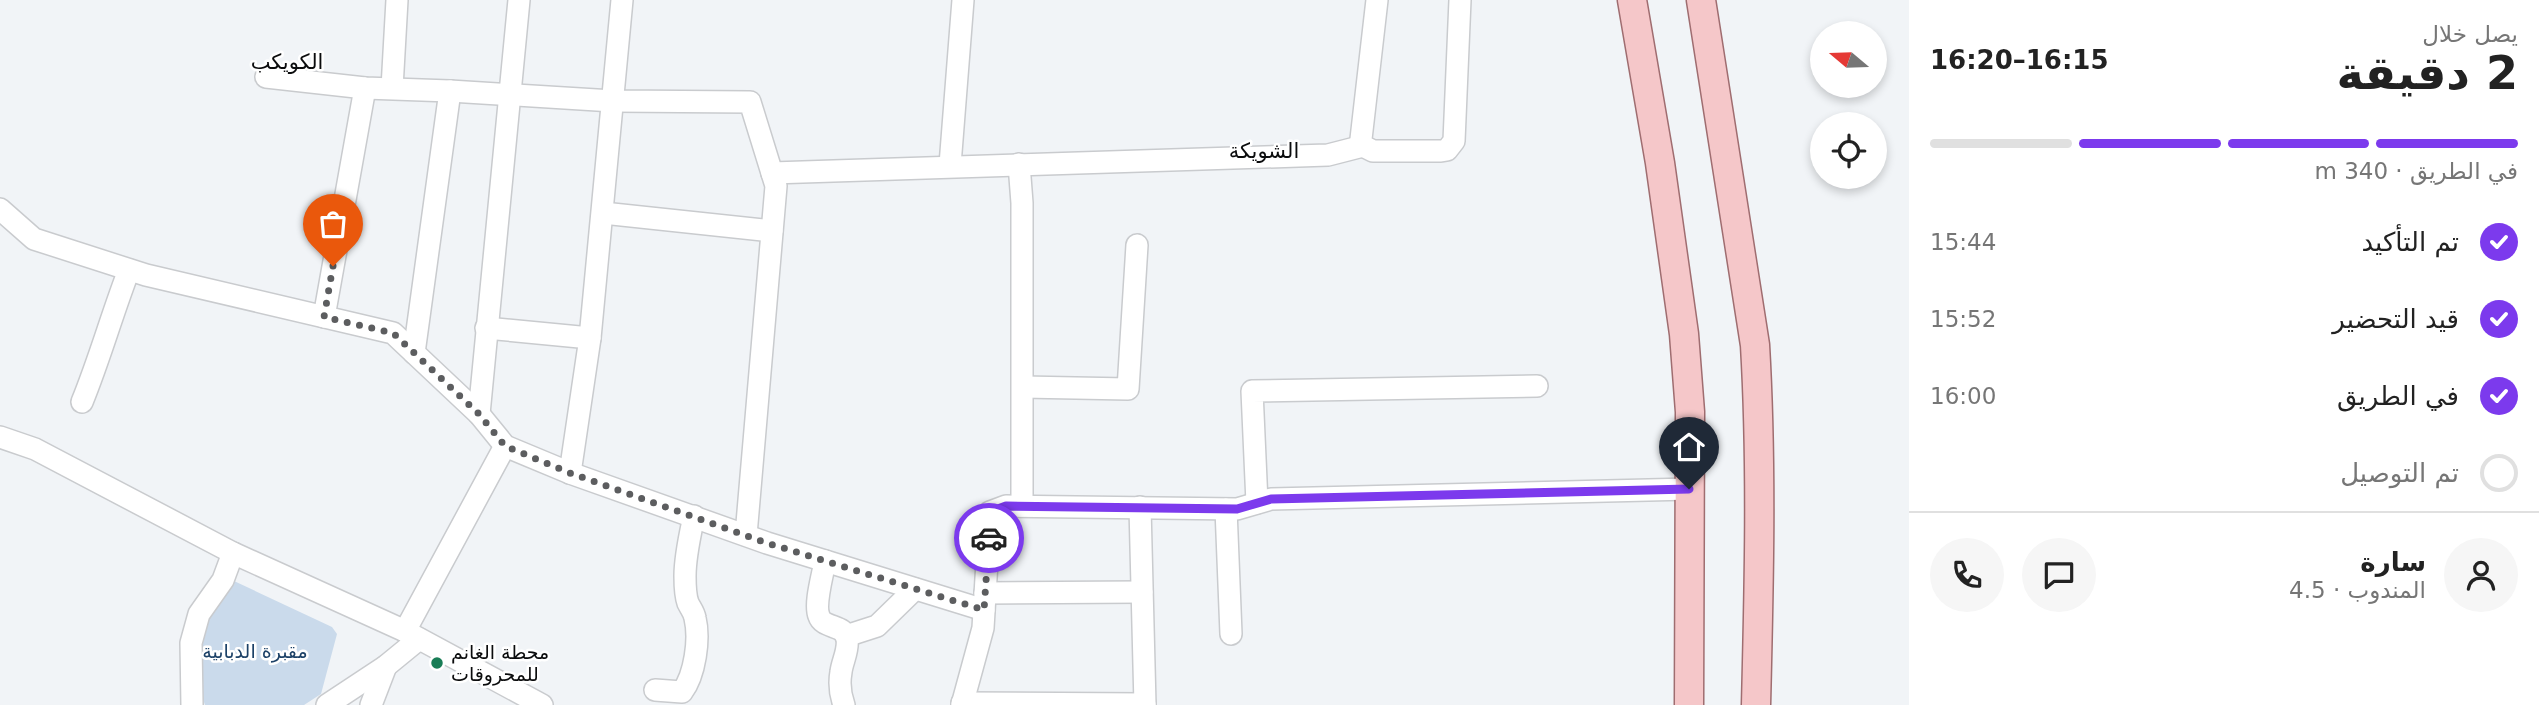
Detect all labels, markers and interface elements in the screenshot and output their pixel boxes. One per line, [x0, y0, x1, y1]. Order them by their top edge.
north arrow [1810, 21, 1886, 98]
map controls [1810, 21, 1887, 189]
text: يصل خلال [2422, 21, 2518, 47]
text: 16:15–16:20 [1930, 45, 2109, 75]
text: 2 دقيقة [2336, 46, 2518, 100]
district label: الكويكب [251, 50, 323, 74]
button: locate [1810, 112, 1887, 189]
district label: الشويكة [1229, 139, 1299, 163]
text: في الطريق · 340 m [2314, 158, 2518, 184]
pin [303, 194, 363, 266]
icon: bag [314, 205, 352, 243]
icon: check [2480, 223, 2518, 261]
text: تم التأكيد [2361, 227, 2459, 257]
text: 15:44 [1930, 229, 1996, 255]
icon: check [2480, 300, 2518, 338]
text: قيد التحضير [2332, 304, 2459, 334]
text: 15:52 [1930, 306, 1996, 332]
icon: check [2480, 377, 2518, 415]
text: في الطريق [2337, 381, 2459, 411]
text: 16:00 [1930, 383, 1996, 409]
pin [1659, 417, 1719, 489]
icon: home [1670, 428, 1708, 466]
text: تم التوصيل [2340, 458, 2459, 488]
courier [954, 503, 1024, 573]
icon: car [970, 519, 1008, 557]
button: phone [1930, 538, 2004, 612]
button: chat [2022, 538, 2096, 612]
button: person [2444, 538, 2518, 612]
text: سارة [2360, 547, 2426, 577]
text: المندوب · 4.5 [2289, 577, 2426, 603]
park label: مقبرة الدبابية [202, 640, 308, 663]
place label: محطة الغانم للمحروقات [451, 641, 549, 686]
marker: محطة الغانم للمحروقات [429, 655, 445, 671]

